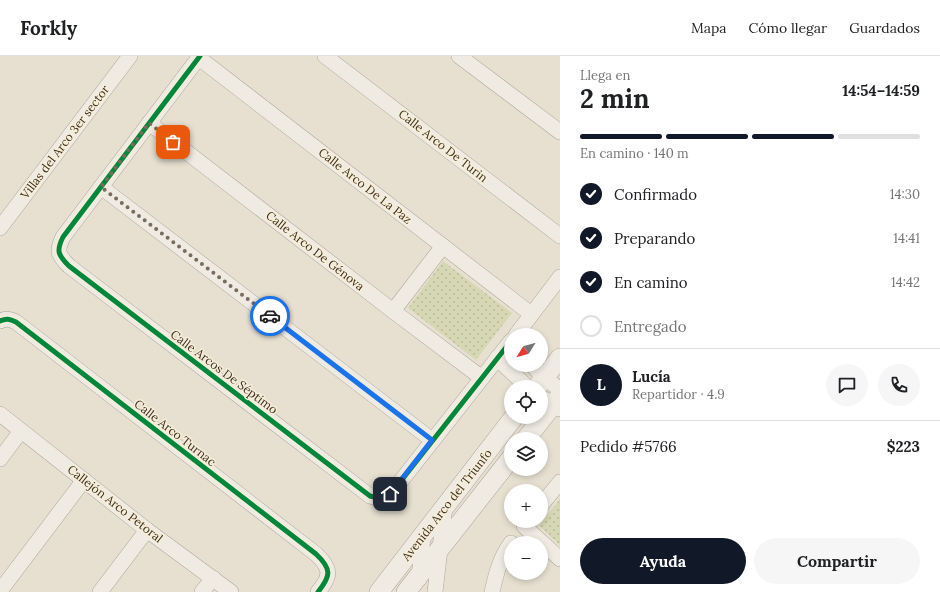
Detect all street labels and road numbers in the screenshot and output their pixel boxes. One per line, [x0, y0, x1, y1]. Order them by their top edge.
street label: Villas del Arco 3er sector [16, 81, 113, 202]
street label: Calle Arco De Turin [396, 106, 491, 185]
street label: Calle Arco De La Paz [316, 144, 415, 227]
street label: Calle Arco De Génova [263, 208, 367, 294]
street label: Calle Arcos De Séptimo [168, 326, 281, 417]
street label: Calle Arco Turnac [131, 396, 219, 469]
street label: Avenida Arco del Triunfo [398, 446, 495, 564]
street label: Callejón Arco Petoral [65, 462, 166, 546]

